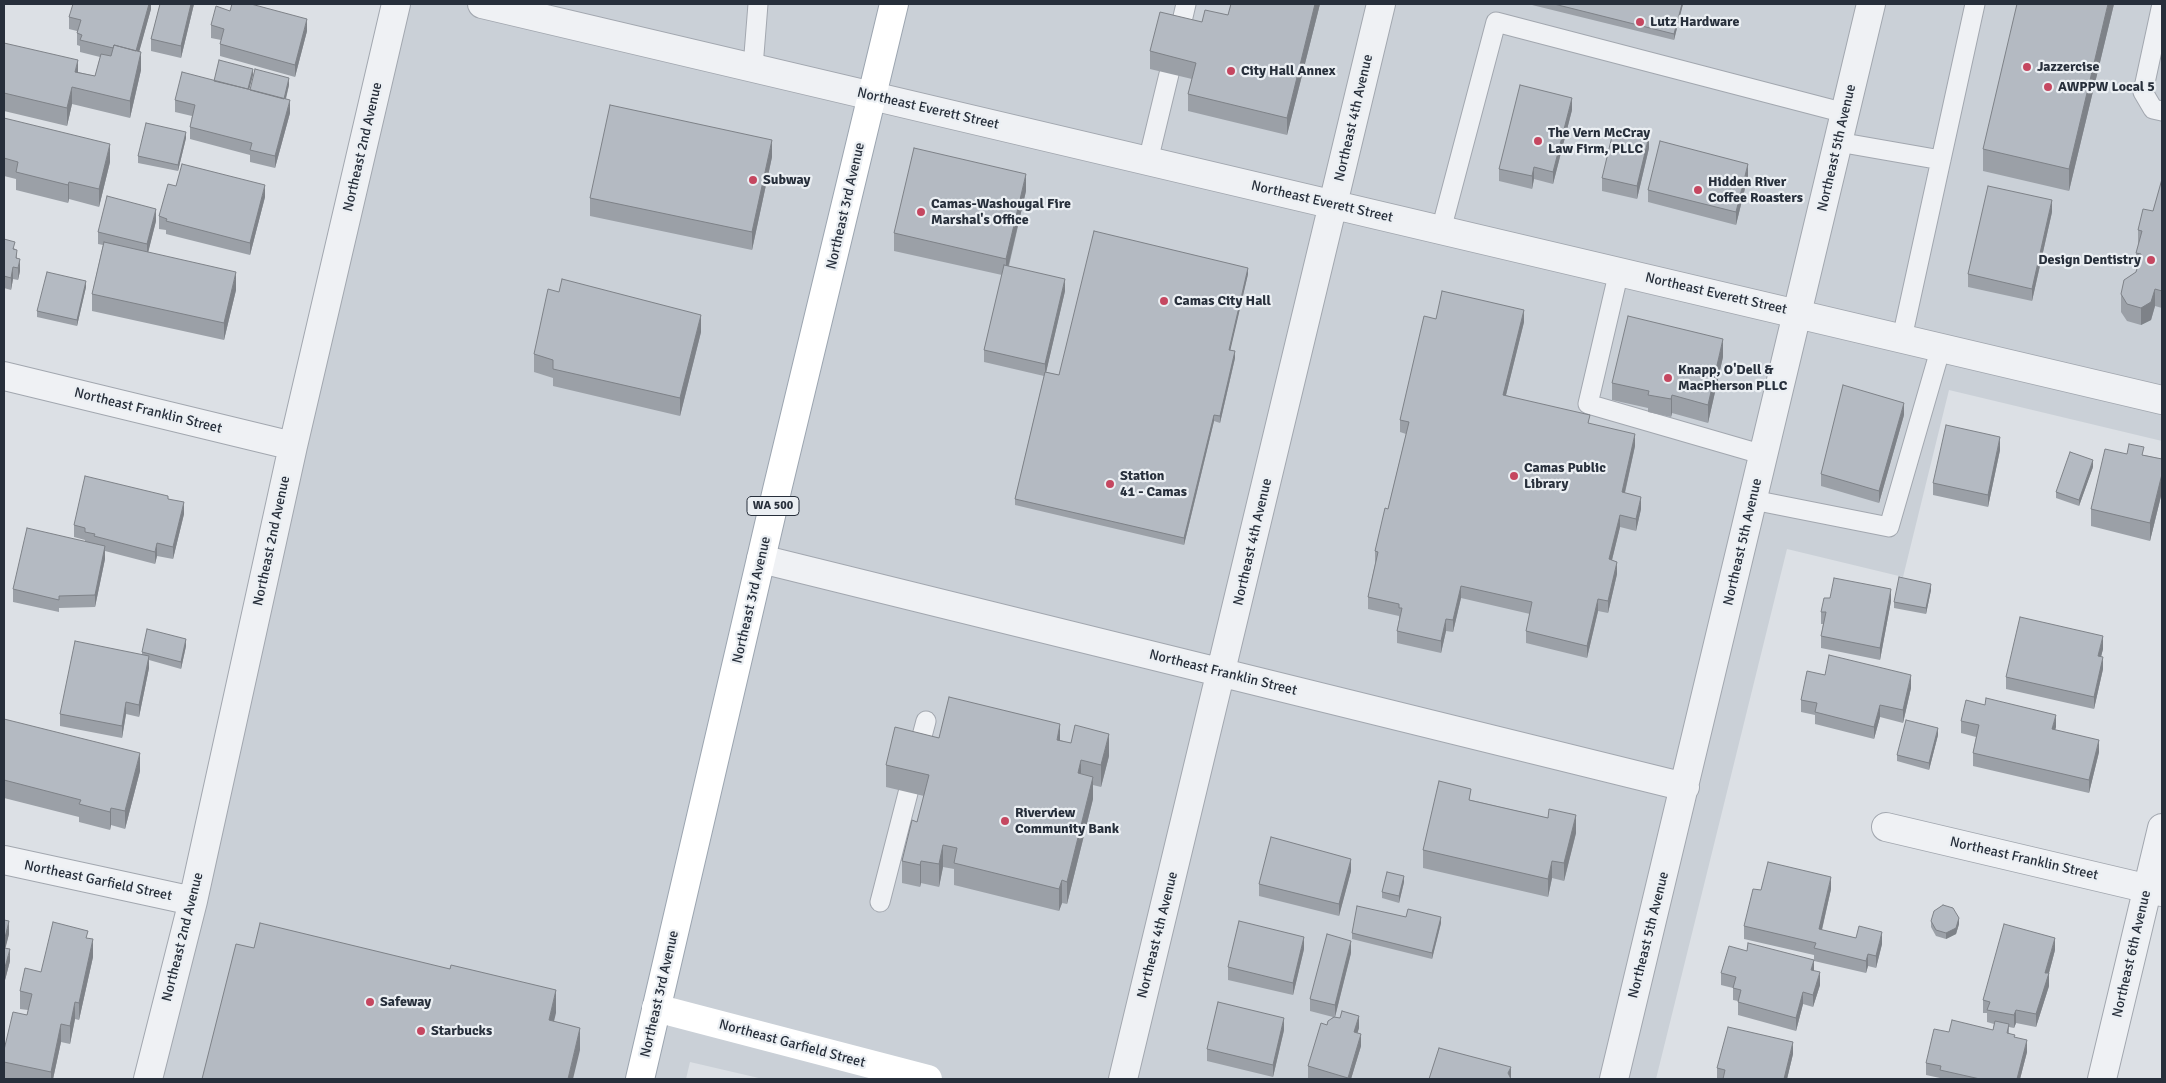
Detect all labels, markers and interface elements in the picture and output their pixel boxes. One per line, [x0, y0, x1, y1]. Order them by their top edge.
place label: Lutz Hardware [1650, 14, 1739, 30]
marker: Lutz Hardware [1634, 16, 1646, 28]
street label: Northeast 4th Avenue [1331, 53, 1377, 183]
place label: Jazzercise [2037, 59, 2099, 75]
marker: Jazzercise [2021, 61, 2033, 73]
place label: City Hall Annex [1241, 63, 1335, 79]
marker: City Hall Annex [1225, 65, 1237, 77]
place label: AWPPW Local 5 [2058, 79, 2155, 95]
street label: Northeast 2nd Avenue [340, 81, 386, 213]
marker: AWPPW Local 5 [2042, 81, 2054, 93]
street label: Northeast 5th Avenue [1814, 83, 1860, 213]
street label: Northeast Everett Street [855, 84, 1001, 134]
place label: The Vern McCray Law Firm, PLLC [1548, 125, 1650, 158]
marker: The Vern McCray Law Firm, PLLC [1532, 135, 1544, 147]
street label: Northeast 3rd Avenue [823, 141, 869, 271]
place label: Subway [763, 172, 810, 188]
marker: Subway [747, 174, 759, 186]
place label: Hidden River Coffee Roasters [1708, 174, 1803, 206]
street label: Northeast Everett Street [1249, 177, 1395, 227]
marker: Hidden River Coffee Roasters [1692, 184, 1704, 196]
place label: Camas-Washougal Fire Marshal's Office [931, 196, 1071, 228]
marker: Camas-Washougal Fire Marshal's Office [915, 206, 927, 218]
place label: Design Dentistry [2038, 252, 2141, 268]
marker: Design Dentistry [2145, 254, 2157, 266]
street label: Northeast Everett Street [1643, 269, 1789, 319]
place label: Camas City Hall [1174, 293, 1271, 309]
marker: Camas City Hall [1158, 295, 1170, 307]
place label: Knapp, O'Dell & MacPherson PLLC [1678, 362, 1787, 394]
marker: Knapp, O'Dell & MacPherson PLLC [1662, 372, 1674, 384]
street label: Northeast Franklin Street [72, 385, 224, 437]
place label: Camas Public Library [1524, 460, 1606, 492]
place label: Station 41 - Camas [1120, 468, 1187, 501]
marker: Camas Public Library [1508, 470, 1520, 482]
street label: Northeast 2nd Avenue [250, 474, 294, 608]
street label: Northeast 4th Avenue [1230, 477, 1276, 607]
street label: Northeast 5th Avenue [1720, 477, 1766, 607]
marker: Station 41 - Camas [1104, 478, 1116, 490]
road number: WA 500 [747, 496, 799, 516]
street label: Northeast 3rd Avenue [729, 535, 775, 665]
street label: Northeast Franklin Street [1147, 647, 1299, 699]
place label: Riverview Community Bank [1015, 805, 1119, 838]
marker: Riverview Community Bank [999, 815, 1011, 827]
street label: Northeast Franklin Street [1948, 834, 2100, 884]
street label: Northeast Garfield Street [23, 857, 173, 905]
street label: Northeast 4th Avenue [1134, 870, 1182, 1000]
street label: Northeast 5th Avenue [1625, 870, 1673, 1000]
street label: Northeast 2nd Avenue [159, 871, 207, 1003]
street label: Northeast 6th Avenue [2109, 889, 2155, 1019]
street label: Northeast 3rd Avenue [637, 929, 683, 1059]
place label: Safeway [380, 994, 431, 1010]
marker: Safeway [364, 996, 376, 1008]
street label: Northeast Garfield Street [717, 1016, 867, 1072]
place label: Starbucks [431, 1023, 492, 1039]
marker: Starbucks [415, 1025, 427, 1037]

